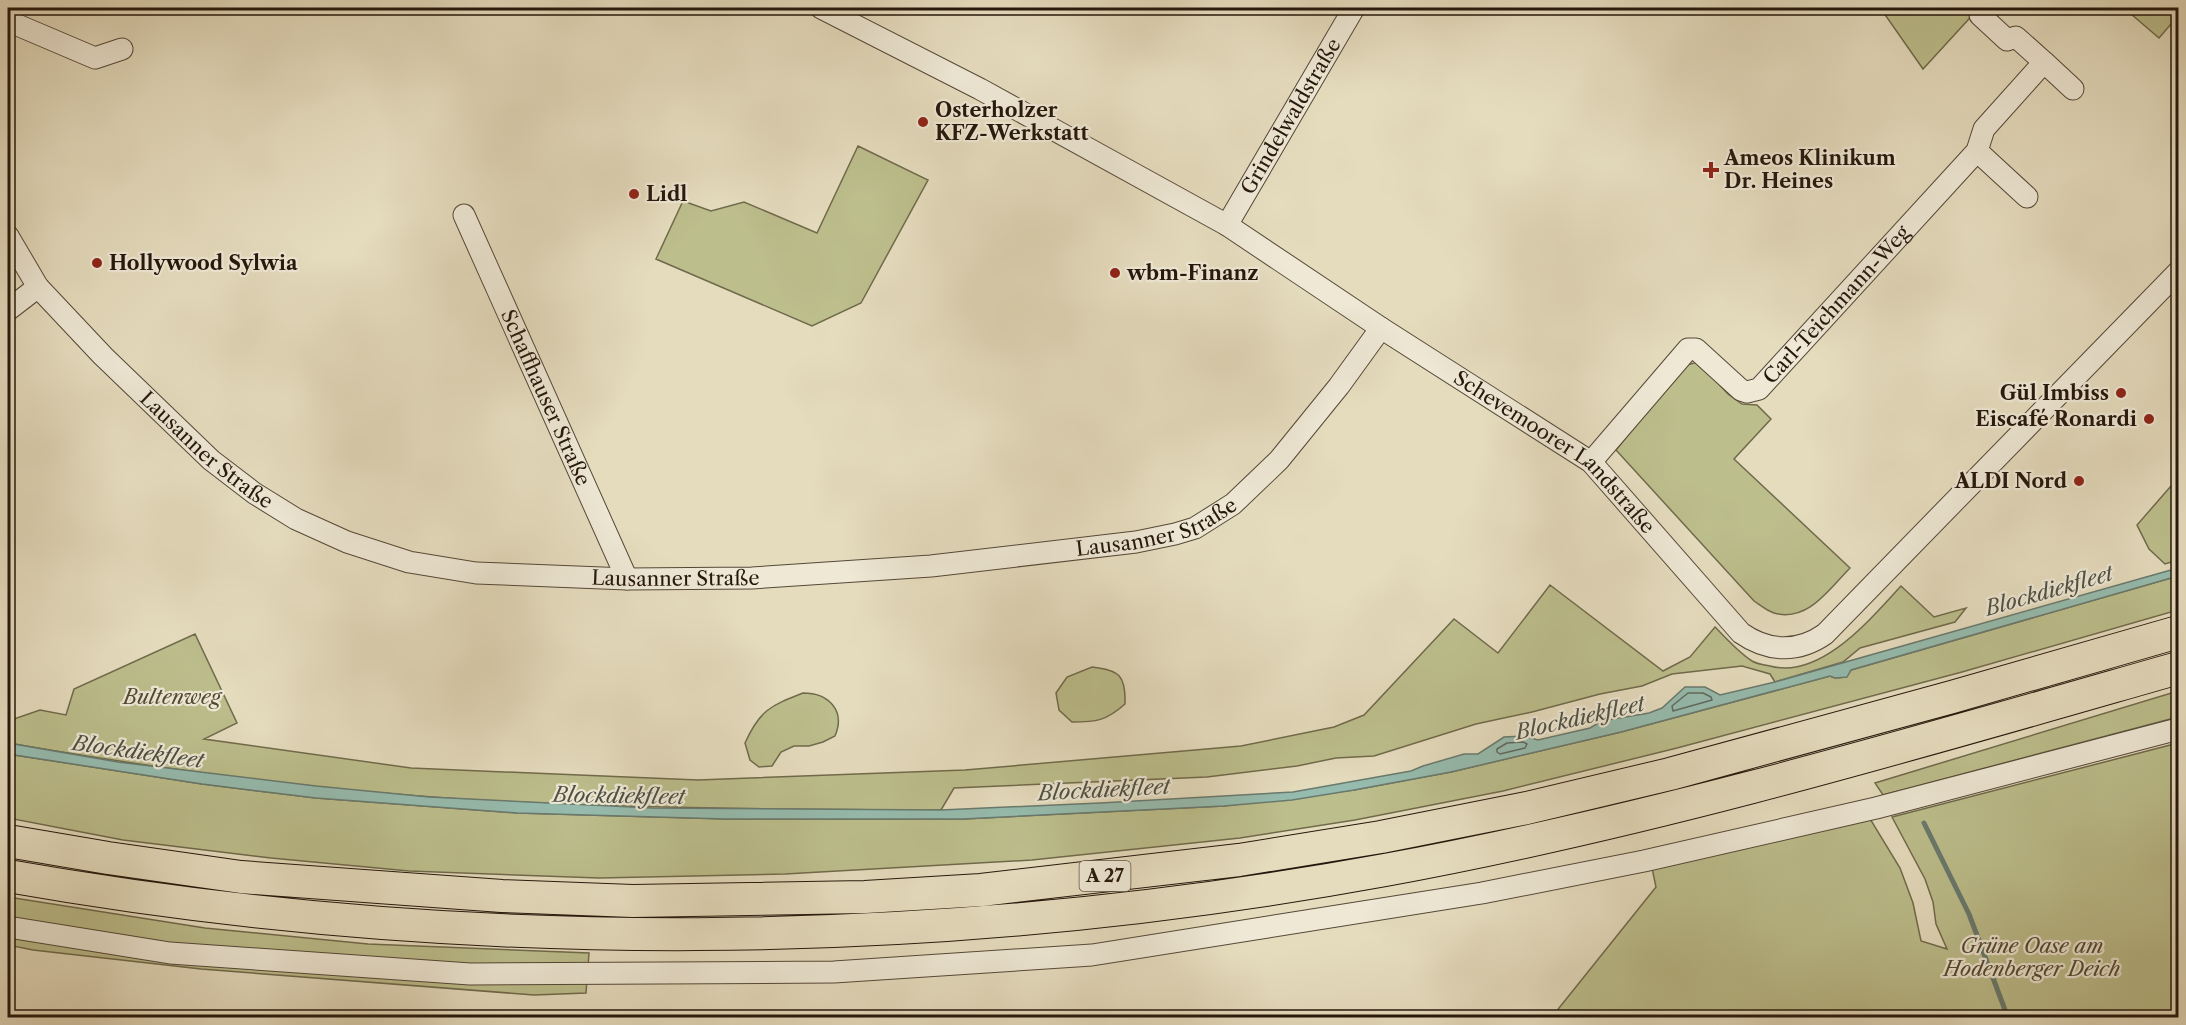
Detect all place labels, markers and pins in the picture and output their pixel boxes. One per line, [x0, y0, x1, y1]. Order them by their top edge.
place label: Osterholzer KFZ-Werkstatt [935, 98, 1089, 145]
marker: Osterholzer KFZ-Werkstatt [916, 115, 930, 129]
place label: Ameos Klinikum Dr. Heines [1723, 146, 1896, 193]
marker: Ameos Klinikum Dr. Heines [1702, 161, 1720, 179]
place label: Lidl [646, 182, 687, 206]
marker: Lidl [627, 187, 641, 201]
place label: Hollywood Sylwia [109, 251, 298, 275]
marker: Hollywood Sylwia [90, 256, 104, 270]
place label: wbm-Finanz [1126, 261, 1259, 285]
marker: wbm-Finanz [1108, 266, 1122, 280]
place label: Gül Imbiss [2000, 381, 2109, 405]
marker: Gül Imbiss [2114, 386, 2128, 400]
place label: Eiscafé Ronardi [1975, 407, 2137, 431]
marker: Eiscafé Ronardi [2142, 412, 2156, 426]
place label: ALDI Nord [1954, 469, 2068, 493]
marker: ALDI Nord [2072, 474, 2086, 488]

